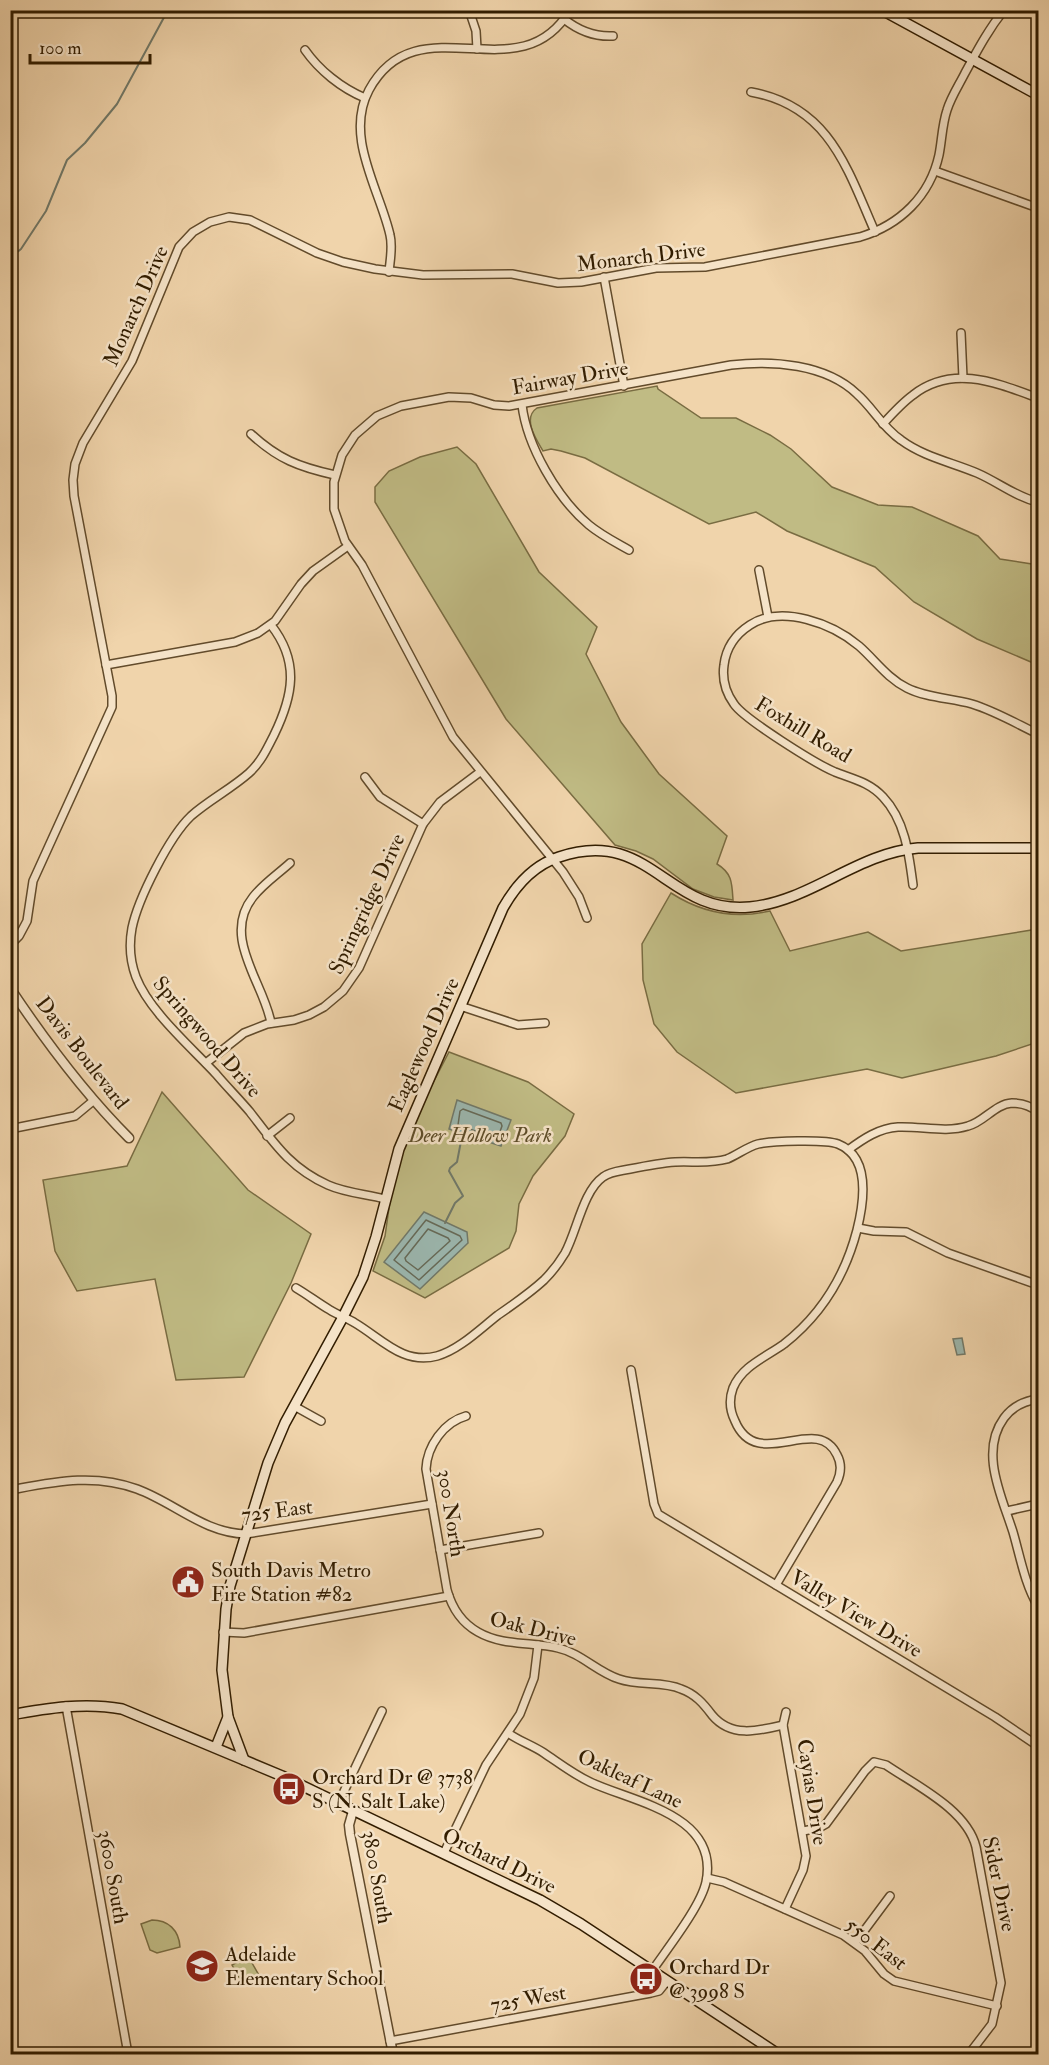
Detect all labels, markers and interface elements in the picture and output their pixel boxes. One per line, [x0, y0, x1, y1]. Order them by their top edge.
scale bar [30, 27, 150, 65]
text: 100 m [39, 37, 82, 60]
street label: Monarch Drive [575, 236, 707, 278]
street label: Monarch Drive [97, 241, 175, 371]
street label: Fairway Drive [510, 354, 631, 402]
street label: Foxhill Road [750, 691, 857, 770]
street label: Springridge Drive [323, 829, 411, 979]
street label: Springwood Drive [147, 971, 267, 1104]
street label: Eaglewood Drive [382, 974, 466, 1116]
street label: Davis Boulevard [29, 991, 135, 1115]
park label: Deer Hollow Park [407, 1122, 552, 1149]
street label: 300 North [431, 1467, 471, 1559]
street label: 725 East [240, 1493, 314, 1529]
place label: South Davis Metro Fire Station #82 [211, 1557, 371, 1608]
public building icon: South Davis Metro Fire Station #82 [170, 1564, 206, 1600]
street label: Valley View Drive [785, 1564, 927, 1664]
street label: Oak Drive [487, 1605, 579, 1653]
street label: Cayias Drive [790, 1737, 834, 1847]
street label: Oakleaf Lane [573, 1743, 687, 1815]
place label: Orchard Dr @ 3738 S (N. Salt Lake) [312, 1764, 473, 1815]
bus stop icon: Orchard Dr @ 3738 S (N. Salt Lake) [271, 1771, 307, 1807]
street label: Orchard Drive [438, 1822, 561, 1900]
street label: 3600 South [91, 1828, 135, 1926]
street label: 3800 South [356, 1828, 398, 1926]
street label: Sider Drive [976, 1834, 1022, 1934]
street label: 550 East [840, 1911, 913, 1977]
place label: Adelaide Elementary School [224, 1941, 384, 1992]
school or university icon: Adelaide Elementary School [184, 1948, 220, 1984]
place label: Orchard Dr @ 3998 S [669, 1954, 770, 2005]
bus stop icon: Orchard Dr @ 3998 S [628, 1961, 664, 1997]
street label: 725 West [488, 1979, 568, 2019]

